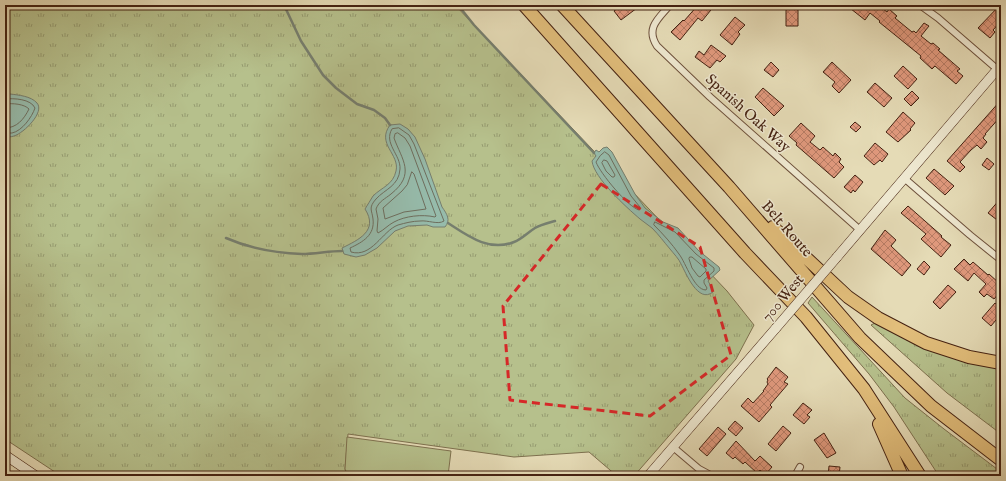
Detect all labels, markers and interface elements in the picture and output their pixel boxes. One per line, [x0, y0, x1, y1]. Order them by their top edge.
street label: Spanish Oak Way [701, 70, 795, 157]
street label: Belt Route [757, 197, 817, 261]
street label: 700 West [758, 270, 808, 326]

